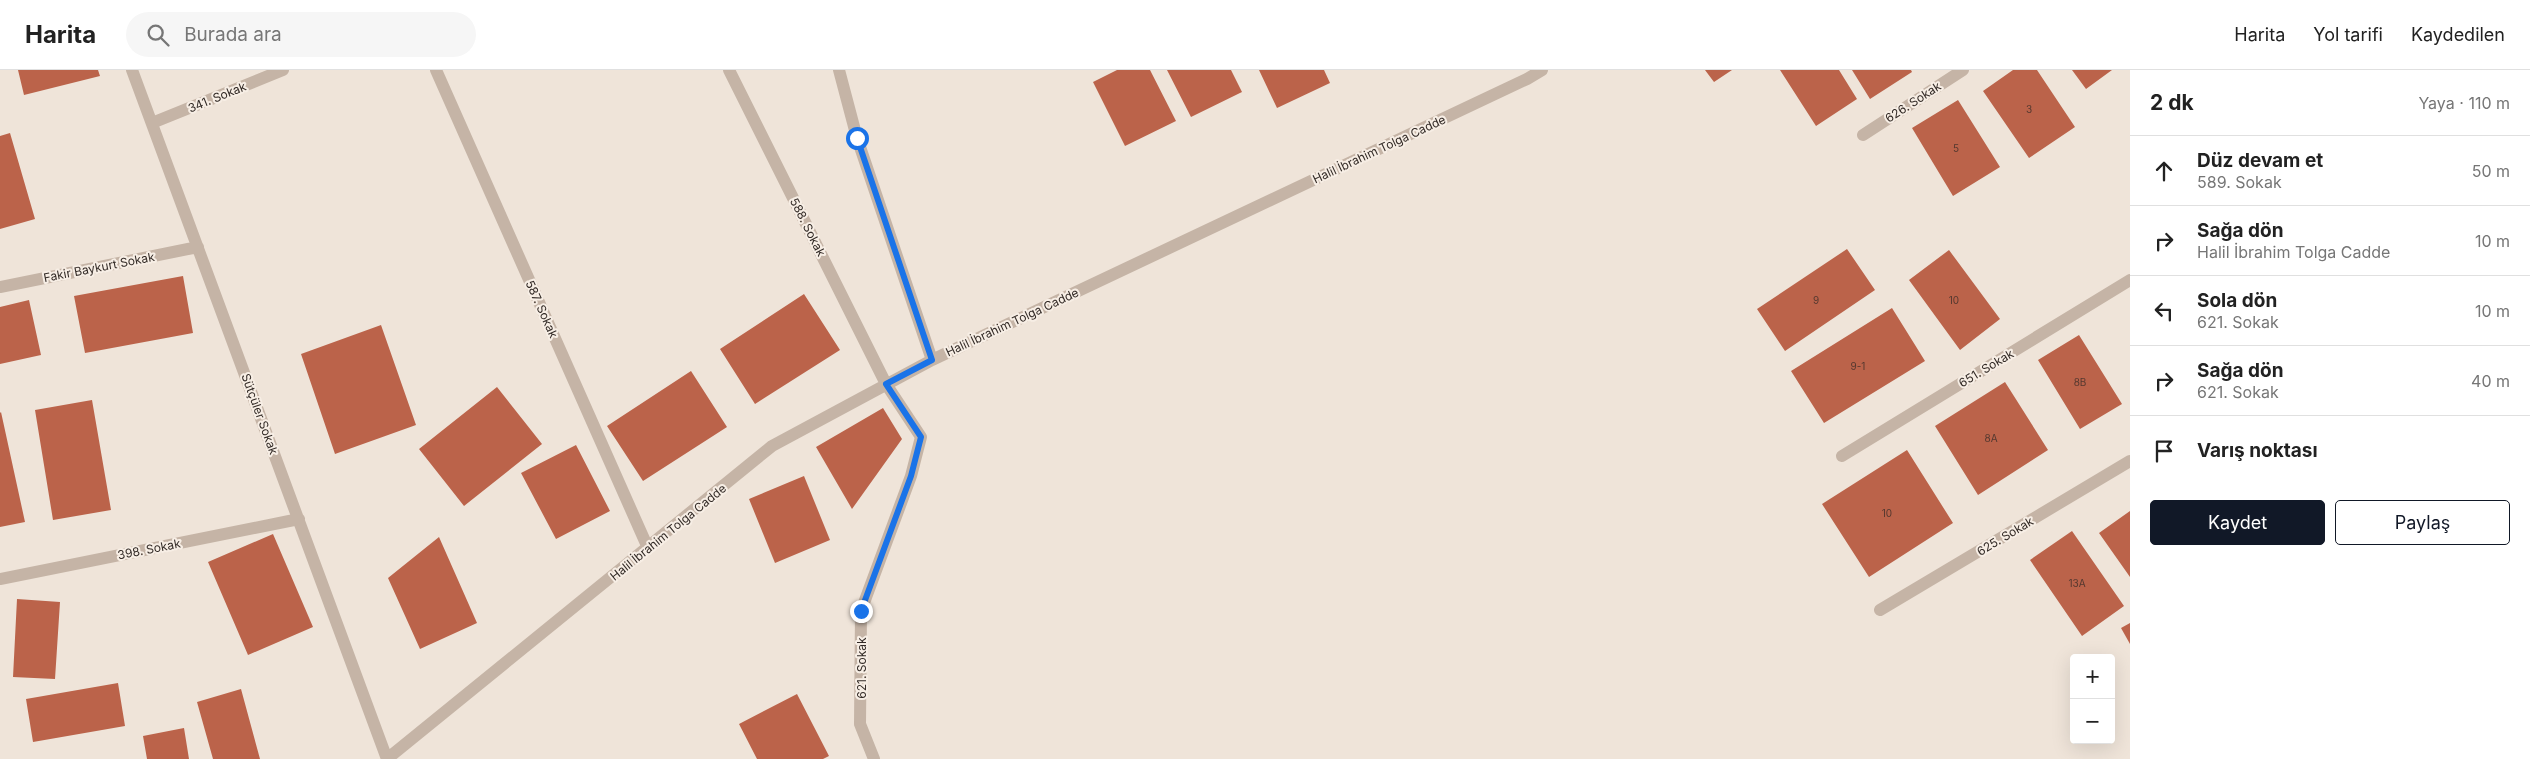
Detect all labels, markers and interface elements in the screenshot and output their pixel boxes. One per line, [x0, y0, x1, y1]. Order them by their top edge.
search box [126, 12, 476, 57]
text: Harita [25, 20, 96, 49]
icon: search [144, 21, 172, 49]
text: Burada ara [184, 23, 282, 46]
text: Harita [2234, 24, 2285, 45]
text: Yol tarifi [2313, 24, 2383, 45]
text: Kaydedilen [2411, 24, 2505, 45]
street label: 341. Sokak [186, 78, 249, 115]
street label: 626. Sokak [1882, 78, 1944, 126]
text: 2 dk [2150, 90, 2194, 115]
text: Yaya · 110 m [2418, 93, 2510, 113]
house number: 3 [2026, 103, 2032, 115]
street label: Halil İbrahim Tolga Cadde [1310, 112, 1448, 186]
route start [846, 127, 869, 150]
house number: 5 [1953, 142, 1959, 154]
text: Düz devam et [2197, 149, 2323, 172]
icon: ahead [2150, 157, 2178, 185]
text: 50 m [2472, 161, 2510, 181]
text: 589. Sokak [2197, 172, 2282, 192]
street label: 588. Sokak [787, 195, 829, 259]
text: Sağa dön [2197, 219, 2283, 242]
icon: right [2150, 227, 2178, 255]
text: 10 m [2475, 231, 2510, 251]
text: Halil İbrahim Tolga Cadde [2197, 242, 2390, 262]
street label: Fakir Baykurt Sokak [42, 249, 156, 285]
street label: 587. Sokak [523, 278, 562, 341]
street label: Halil İbrahim Tolga Cadde [943, 285, 1081, 359]
text: Sola dön [2197, 289, 2277, 312]
house number: 9 [1813, 294, 1819, 306]
house number: 10 [1949, 294, 1959, 306]
icon: left [2150, 297, 2178, 325]
text: 10 m [2475, 301, 2510, 321]
text: 621. Sokak [2197, 312, 2279, 332]
street label: 651. Sokak [1956, 346, 2016, 390]
text: Sağa dön [2197, 359, 2283, 382]
house number: 9-1 [1851, 360, 1865, 372]
icon: right [2150, 367, 2178, 395]
street label: Sütçüler Sokak [238, 371, 282, 457]
text: 40 m [2471, 371, 2510, 391]
house number: 8B [2074, 376, 2086, 388]
text: 621. Sokak [2197, 382, 2279, 402]
house number: 8A [1984, 432, 1998, 444]
icon: arrive [2150, 437, 2178, 465]
text: Varış noktası [2197, 439, 2318, 462]
street label: Halil İbrahim Tolga Cadde [607, 481, 729, 583]
button: Kaydet [2150, 500, 2325, 545]
button: Paylaş [2335, 500, 2510, 545]
house number: 10 [1882, 507, 1892, 519]
street label: 625. Sokak [1974, 513, 2036, 559]
street label: 398. Sokak [116, 535, 182, 562]
house number: 13A [2068, 577, 2086, 589]
route end [850, 600, 873, 623]
street label: 621. Sokak [854, 637, 869, 699]
map controls [2070, 654, 2115, 744]
button: + [2070, 654, 2115, 699]
button: − [2070, 699, 2115, 744]

